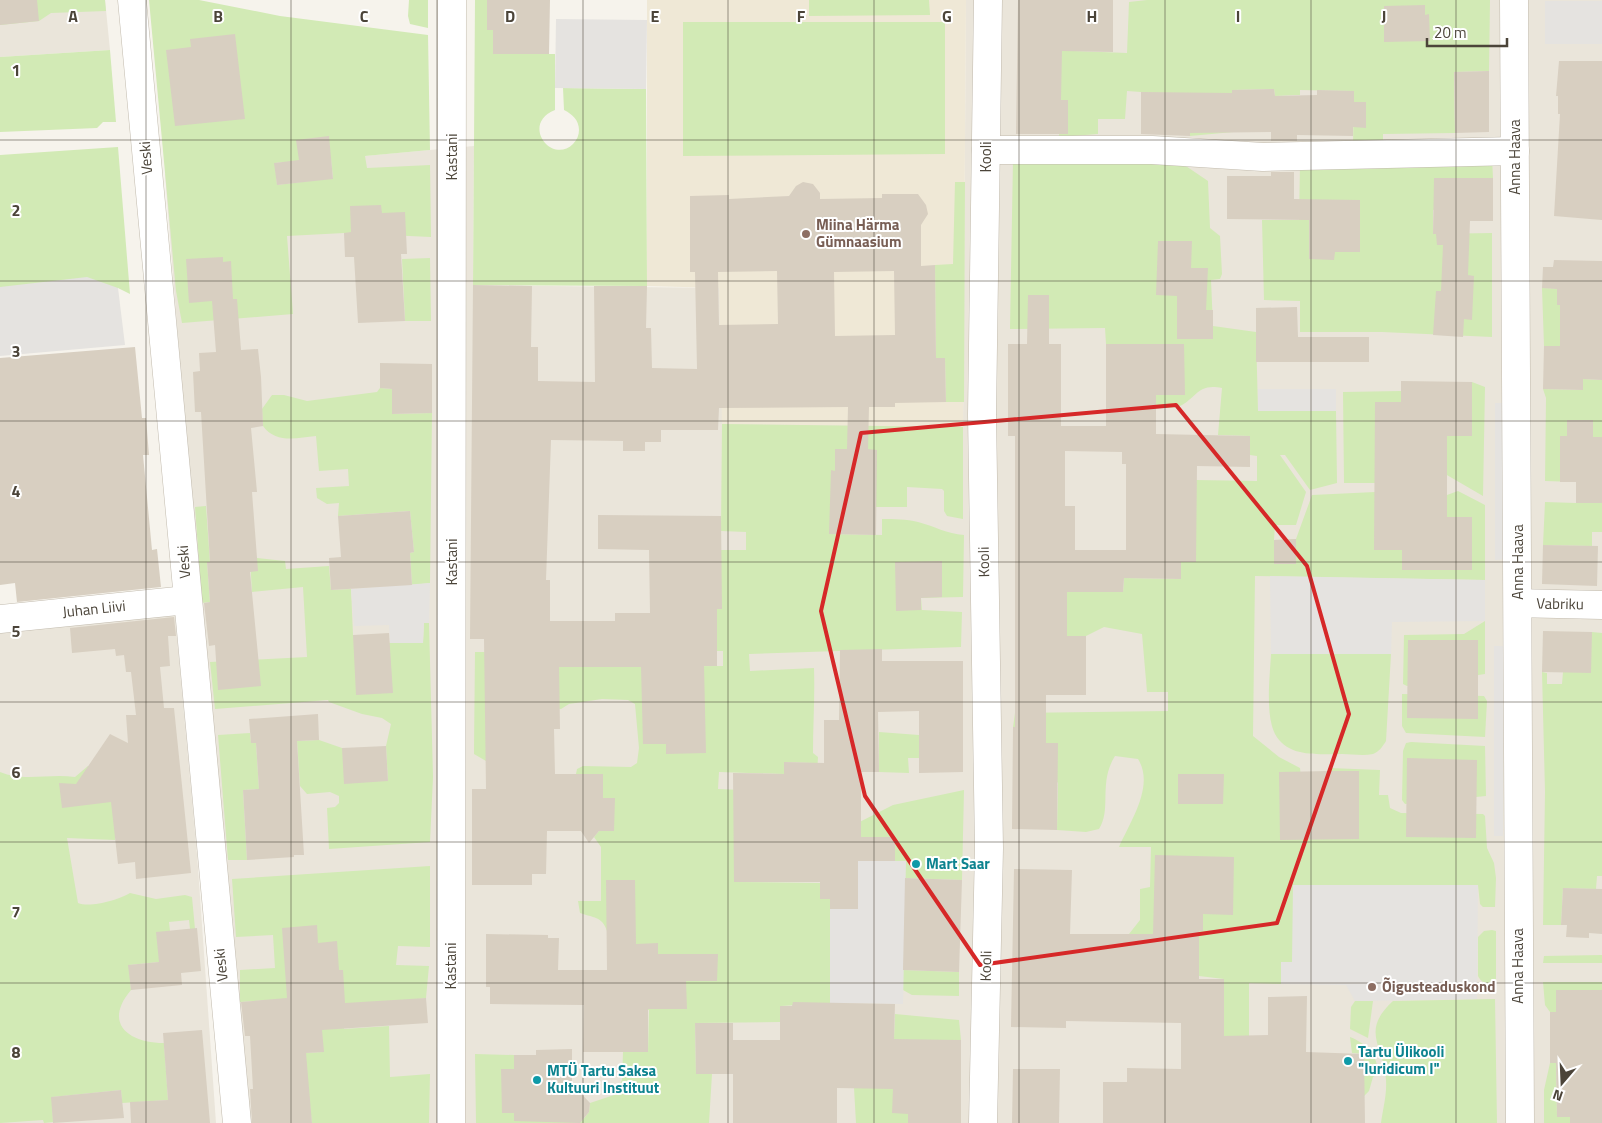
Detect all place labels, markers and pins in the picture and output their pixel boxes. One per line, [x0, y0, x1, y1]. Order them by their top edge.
place label: Miina Härma Gümnaasium [816, 213, 902, 253]
marker: Miina Härma Gümnaasium [800, 228, 812, 240]
place label: Mart Saar [926, 852, 990, 875]
marker: Mart Saar [910, 858, 922, 870]
place label: Õigusteaduskond [1382, 975, 1496, 998]
marker: Õigusteaduskond [1366, 981, 1378, 993]
place label: Tartu Ülikooli "Iuridicum I" [1358, 1040, 1444, 1080]
marker: Tartu Ülikooli "Iuridicum I" [1342, 1055, 1354, 1067]
place label: MTÜ Tartu Saksa Kultuuri Instituut [547, 1059, 660, 1099]
marker: MTÜ Tartu Saksa Kultuuri Instituut [531, 1074, 543, 1086]

